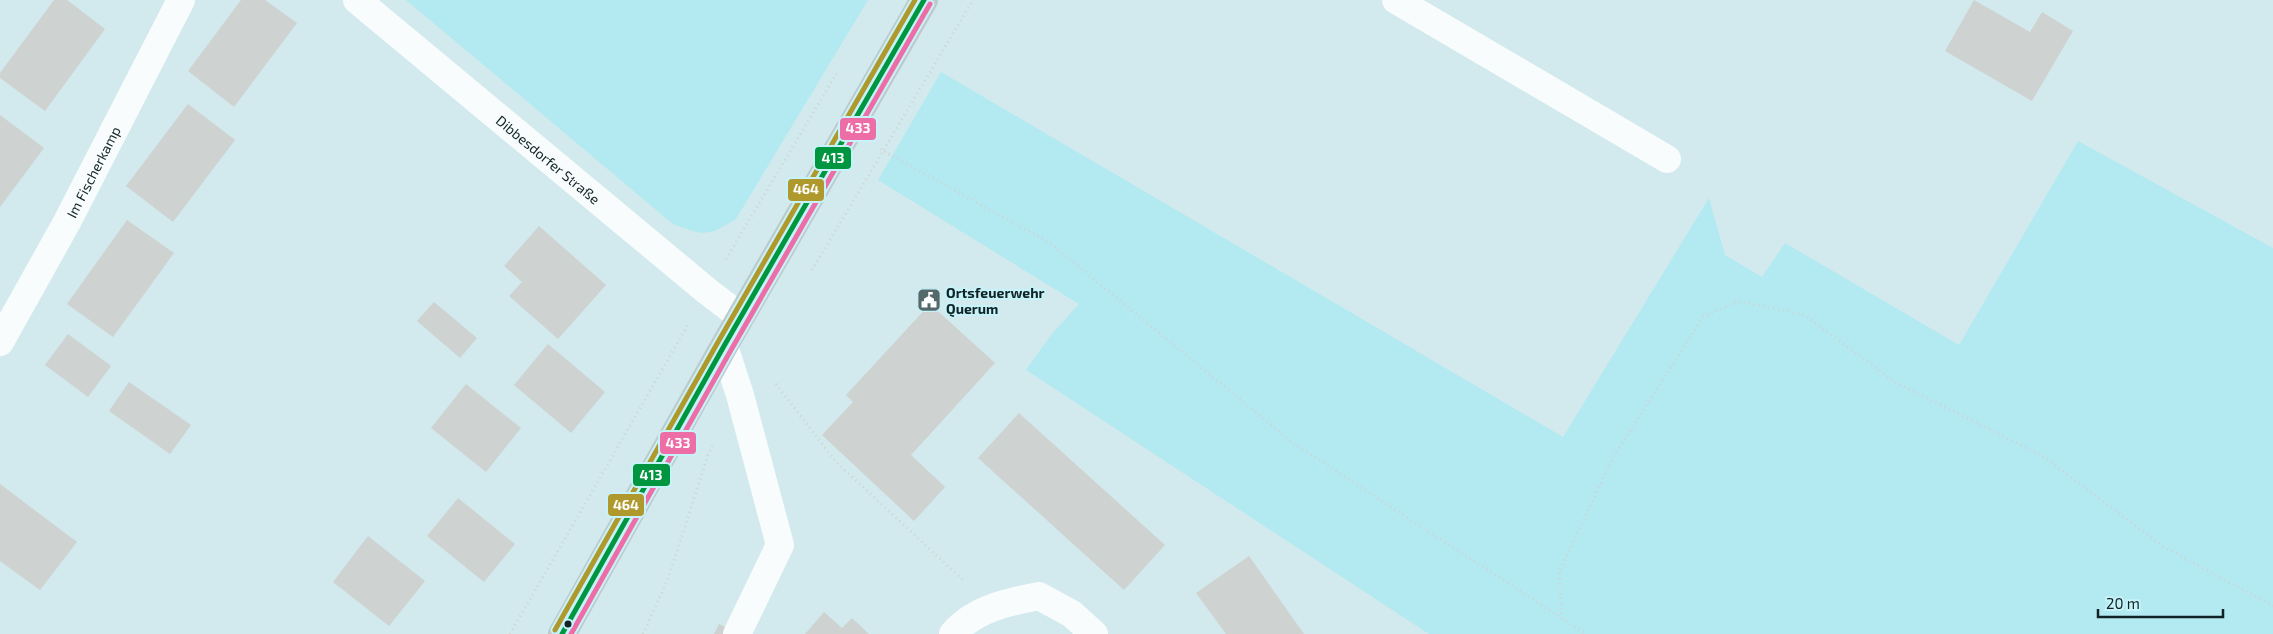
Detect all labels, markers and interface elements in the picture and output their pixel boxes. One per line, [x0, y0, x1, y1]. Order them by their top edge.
street label: Dibbesdorfer Straße [493, 111, 604, 207]
line badge: 433 [839, 117, 877, 141]
text: 433 [846, 119, 870, 136]
street label: Im Fischerkamp [62, 123, 123, 220]
line badge: 413 [814, 146, 852, 170]
text: 413 [822, 149, 845, 166]
line badge: 464 [787, 178, 825, 202]
text: 464 [793, 180, 819, 197]
place label: Ortsfeuerwehr Querum [946, 284, 1045, 318]
public building icon: Ortsfeuerwehr Querum [916, 287, 942, 313]
line badge: 433 [659, 431, 697, 455]
text: 433 [666, 434, 690, 451]
line badge: 413 [632, 463, 671, 487]
text: 413 [640, 466, 663, 483]
line badge: 464 [607, 493, 645, 517]
text: 464 [613, 496, 639, 513]
scale bar [2098, 586, 2223, 618]
text: 20 m [2106, 594, 2140, 612]
unlabelled marker [563, 619, 573, 629]

